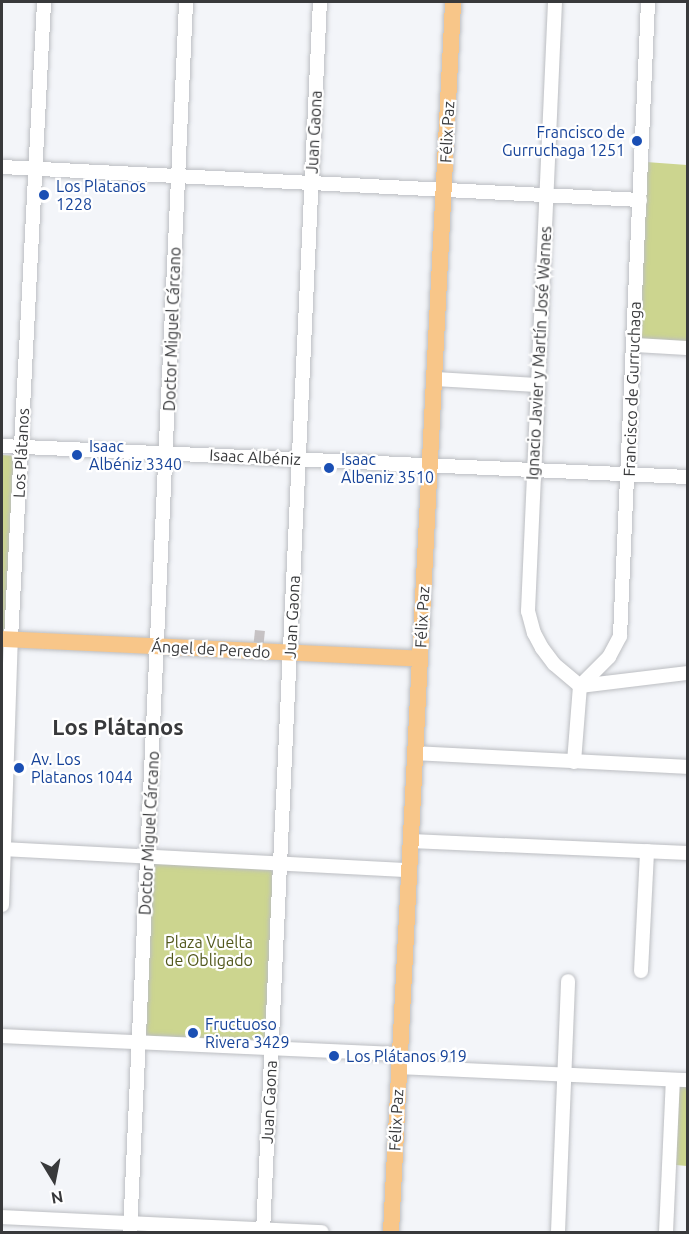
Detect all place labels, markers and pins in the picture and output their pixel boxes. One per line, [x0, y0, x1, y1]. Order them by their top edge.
place label: Francisco de Gurruchaga 1251 [502, 122, 625, 160]
marker: Francisco de Gurruchaga 1251 [630, 134, 644, 148]
place label: Los Platanos 1228 [56, 176, 146, 214]
marker: Los Platanos 1228 [37, 188, 51, 202]
place label: Isaac Albéniz 3340 [89, 436, 182, 474]
marker: Isaac Albéniz 3340 [70, 448, 84, 462]
place label: Isaac Albeniz 3510 [341, 449, 434, 487]
marker: Isaac Albeniz 3510 [322, 461, 336, 475]
place label: Av. Los Platanos 1044 [31, 749, 133, 787]
marker: Av. Los Platanos 1044 [12, 761, 26, 775]
place label: Fructuoso Rivera 3429 [205, 1014, 289, 1052]
marker: Fructuoso Rivera 3429 [186, 1026, 200, 1040]
place label: Los Plátanos 919 [346, 1046, 467, 1066]
marker: Los Plátanos 919 [327, 1049, 341, 1063]

